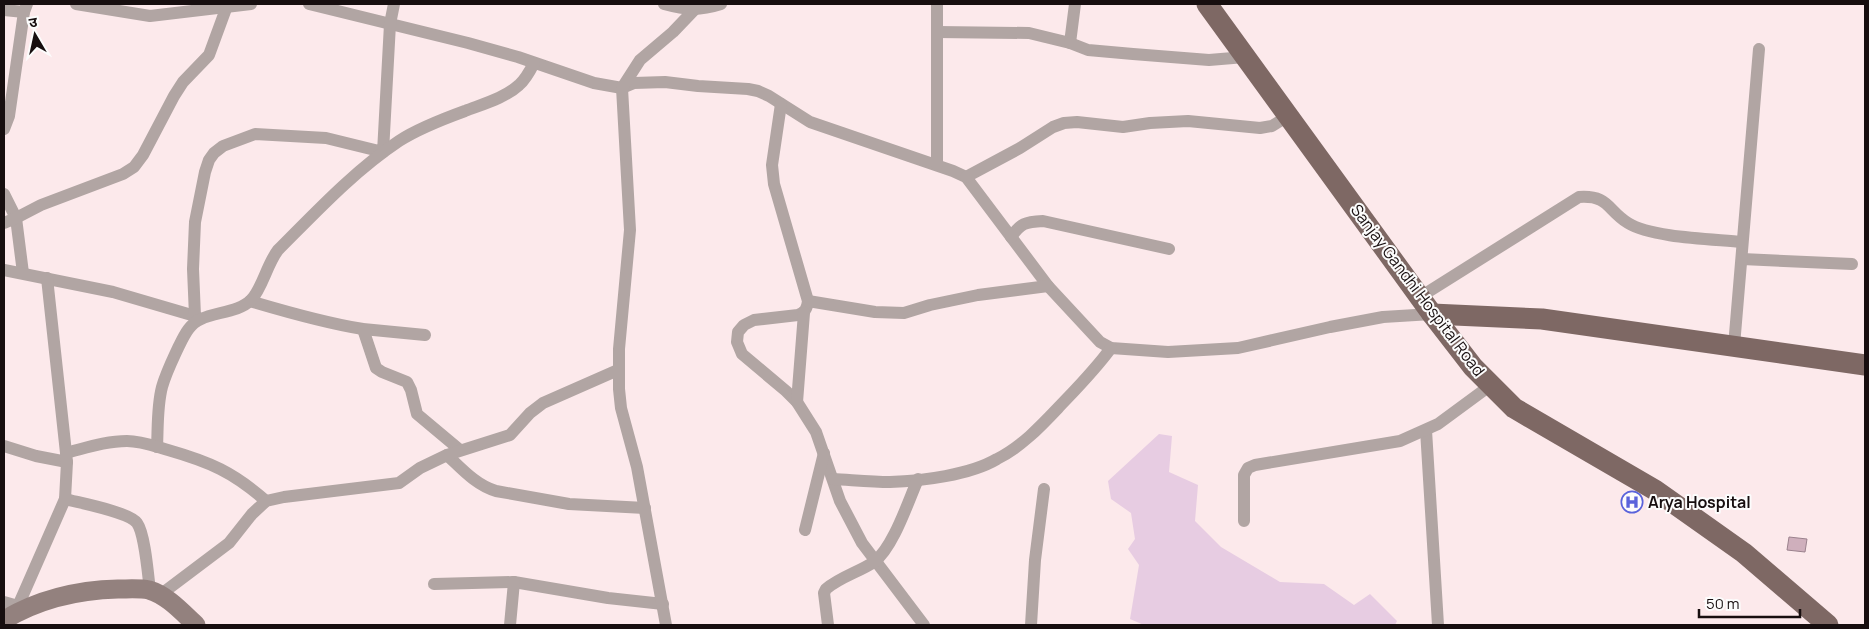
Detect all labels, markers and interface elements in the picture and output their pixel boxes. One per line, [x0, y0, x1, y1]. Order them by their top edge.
north arrow [10, 10, 60, 60]
text: उ [27, 12, 39, 32]
street label: Sanjay Gandhi Hospital Road [1346, 200, 1490, 380]
hospital icon: Arya Hospital [1620, 490, 1644, 514]
place label: Arya Hospital [1648, 491, 1751, 513]
scale bar [1699, 586, 1800, 618]
text: 50 m [1706, 593, 1740, 614]

